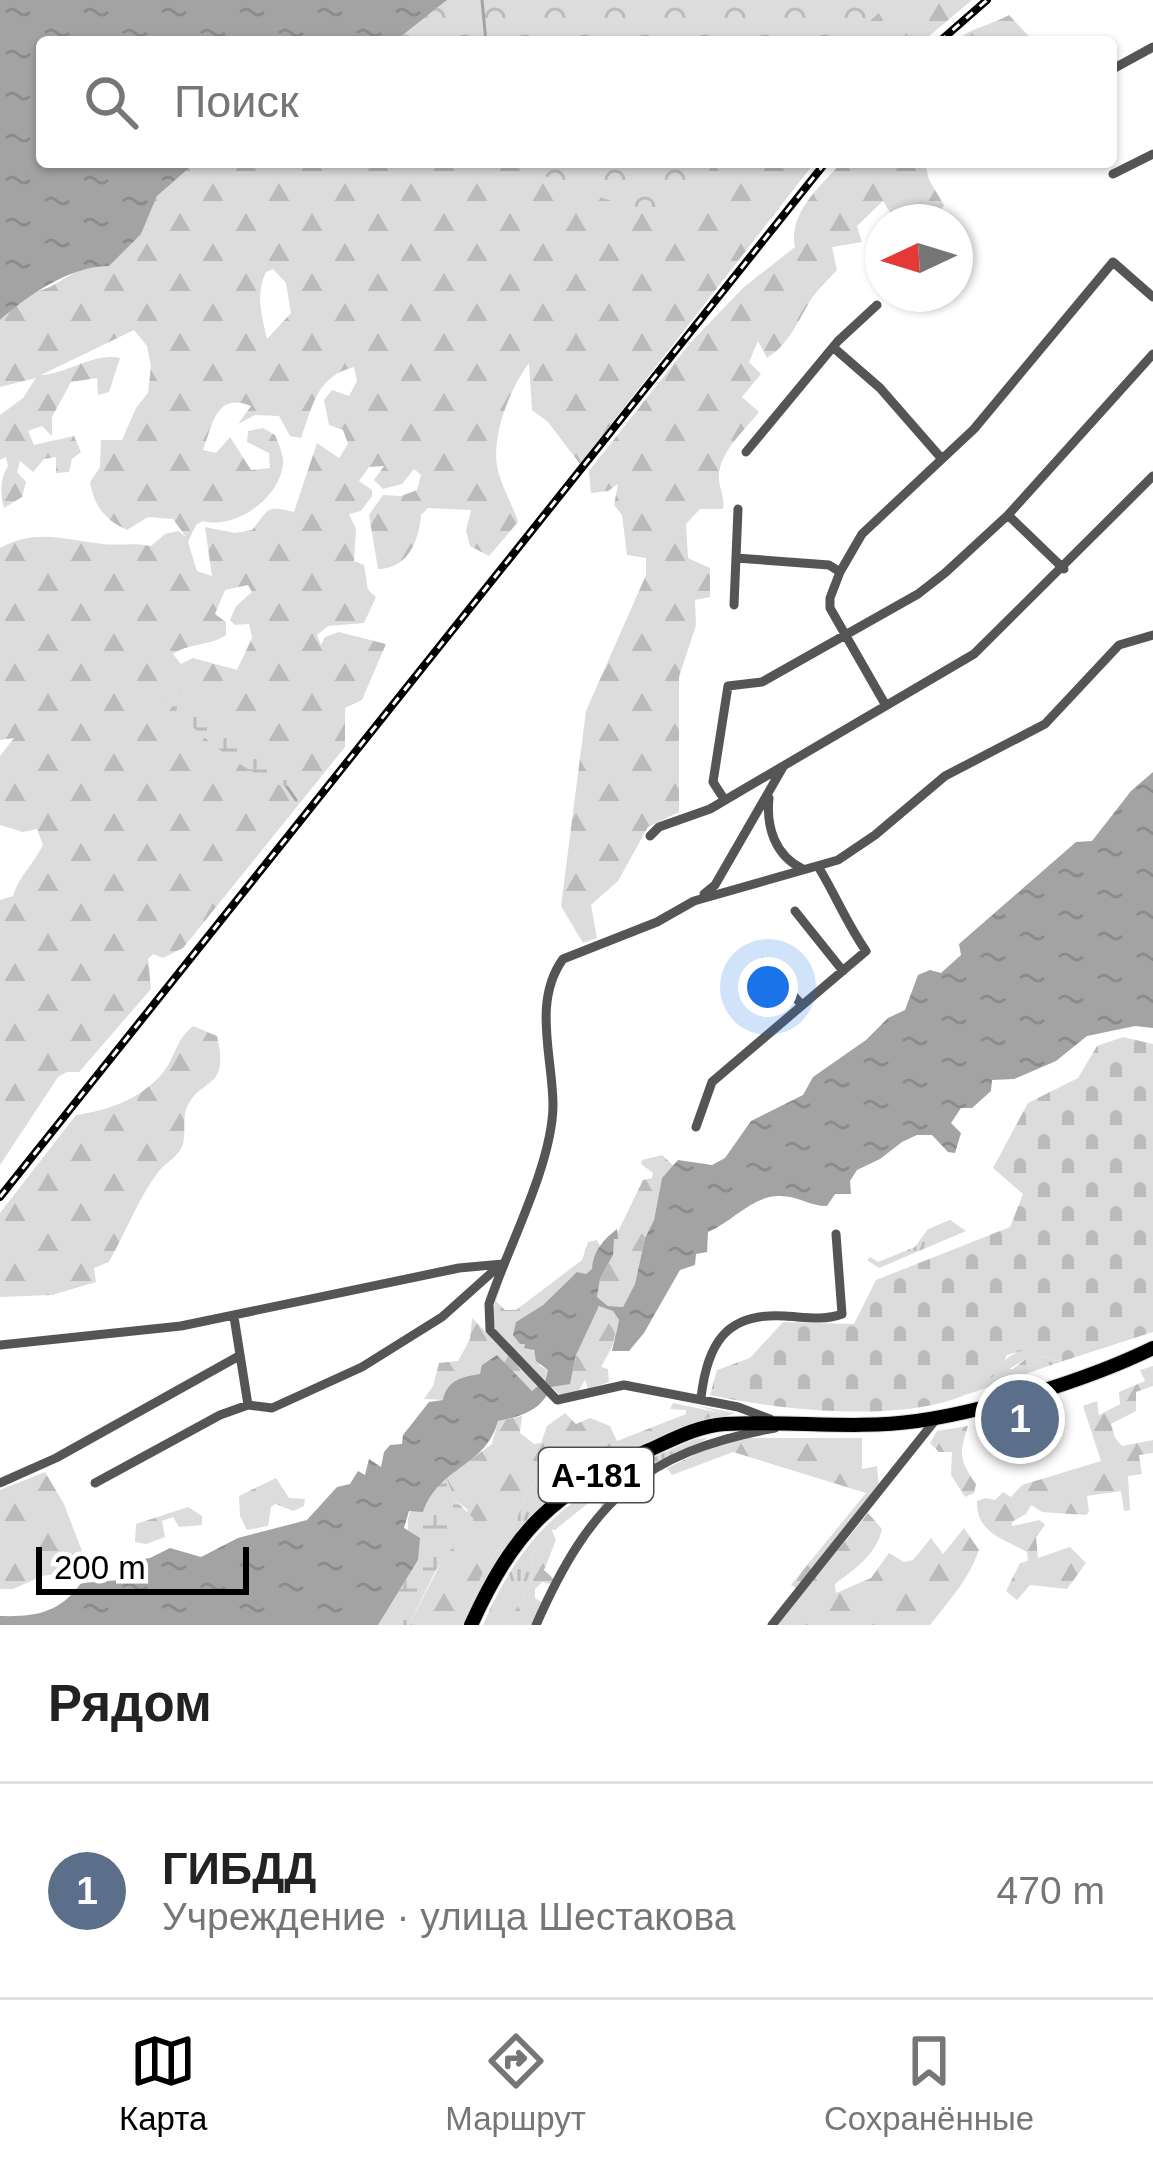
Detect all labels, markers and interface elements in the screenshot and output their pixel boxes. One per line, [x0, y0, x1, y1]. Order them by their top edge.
search box [36, 36, 1117, 168]
icon: search [78, 69, 144, 135]
text: Поиск [174, 76, 299, 127]
north arrow [865, 204, 973, 312]
your location [738, 957, 798, 1017]
pin: 1 [981, 1374, 1059, 1464]
road number: А-181 [539, 1448, 653, 1502]
scale bar [36, 1541, 249, 1594]
text: 200 m [54, 1549, 146, 1586]
text: Рядом [48, 1675, 212, 1732]
text: ГИБДД [162, 1843, 316, 1894]
text: 1 [76, 1869, 98, 1912]
text: 470 m [997, 1869, 1105, 1912]
text: Учреждение · улица Шестакова [162, 1895, 736, 1938]
tab: Карта [119, 2028, 207, 2138]
tab: Маршрут [445, 2028, 586, 2138]
tab: Сохранённые [824, 2028, 1034, 2138]

